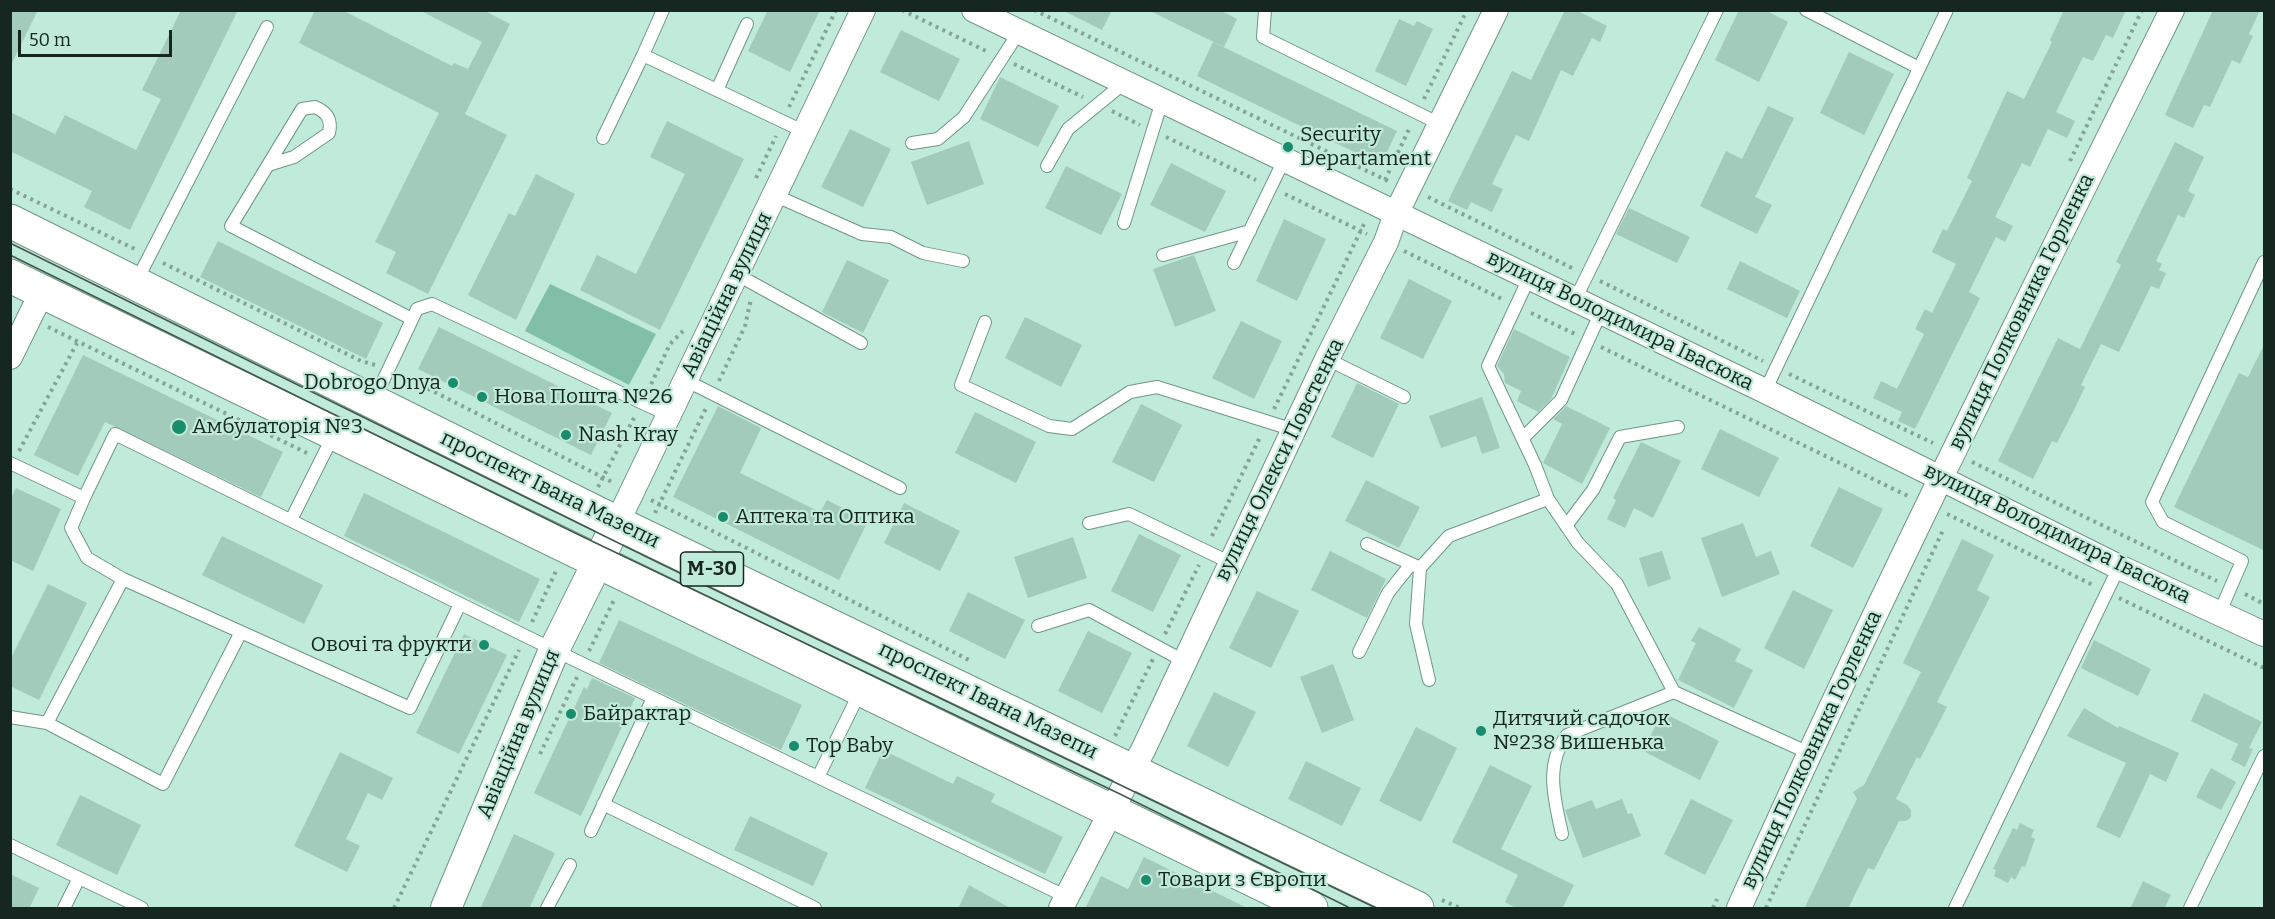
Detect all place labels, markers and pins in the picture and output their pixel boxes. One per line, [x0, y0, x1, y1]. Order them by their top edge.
place label: Security Departament [1300, 122, 1431, 172]
marker: Security Departament [1281, 140, 1295, 154]
place label: Dobrogo Dnya [304, 370, 441, 396]
marker: Dobrogo Dnya [446, 376, 460, 390]
place label: Нова Пошта №26 [494, 384, 673, 410]
marker: Нова Пошта №26 [475, 390, 489, 404]
place label: Амбулаторія №3 [192, 414, 363, 440]
marker: Амбулаторія №3 [170, 418, 188, 436]
place label: Nash Kray [578, 422, 678, 448]
marker: Nash Kray [559, 428, 573, 442]
place label: Аптека та Оптика [735, 504, 915, 530]
marker: Аптека та Оптика [716, 510, 730, 524]
place label: Овочі та фрукти [311, 632, 472, 658]
marker: Овочі та фрукти [477, 638, 491, 652]
place label: Байрактар [583, 701, 691, 727]
place label: Дитячий садочок №238 Вишенька [1493, 706, 1670, 756]
marker: Байрактар [564, 707, 578, 721]
marker: Дитячий садочок №238 Вишенька [1474, 724, 1488, 738]
place label: Top Baby [806, 733, 893, 759]
marker: Top Baby [787, 739, 801, 753]
place label: Товари з Європи [1158, 867, 1327, 893]
marker: Товари з Європи [1139, 873, 1153, 887]

